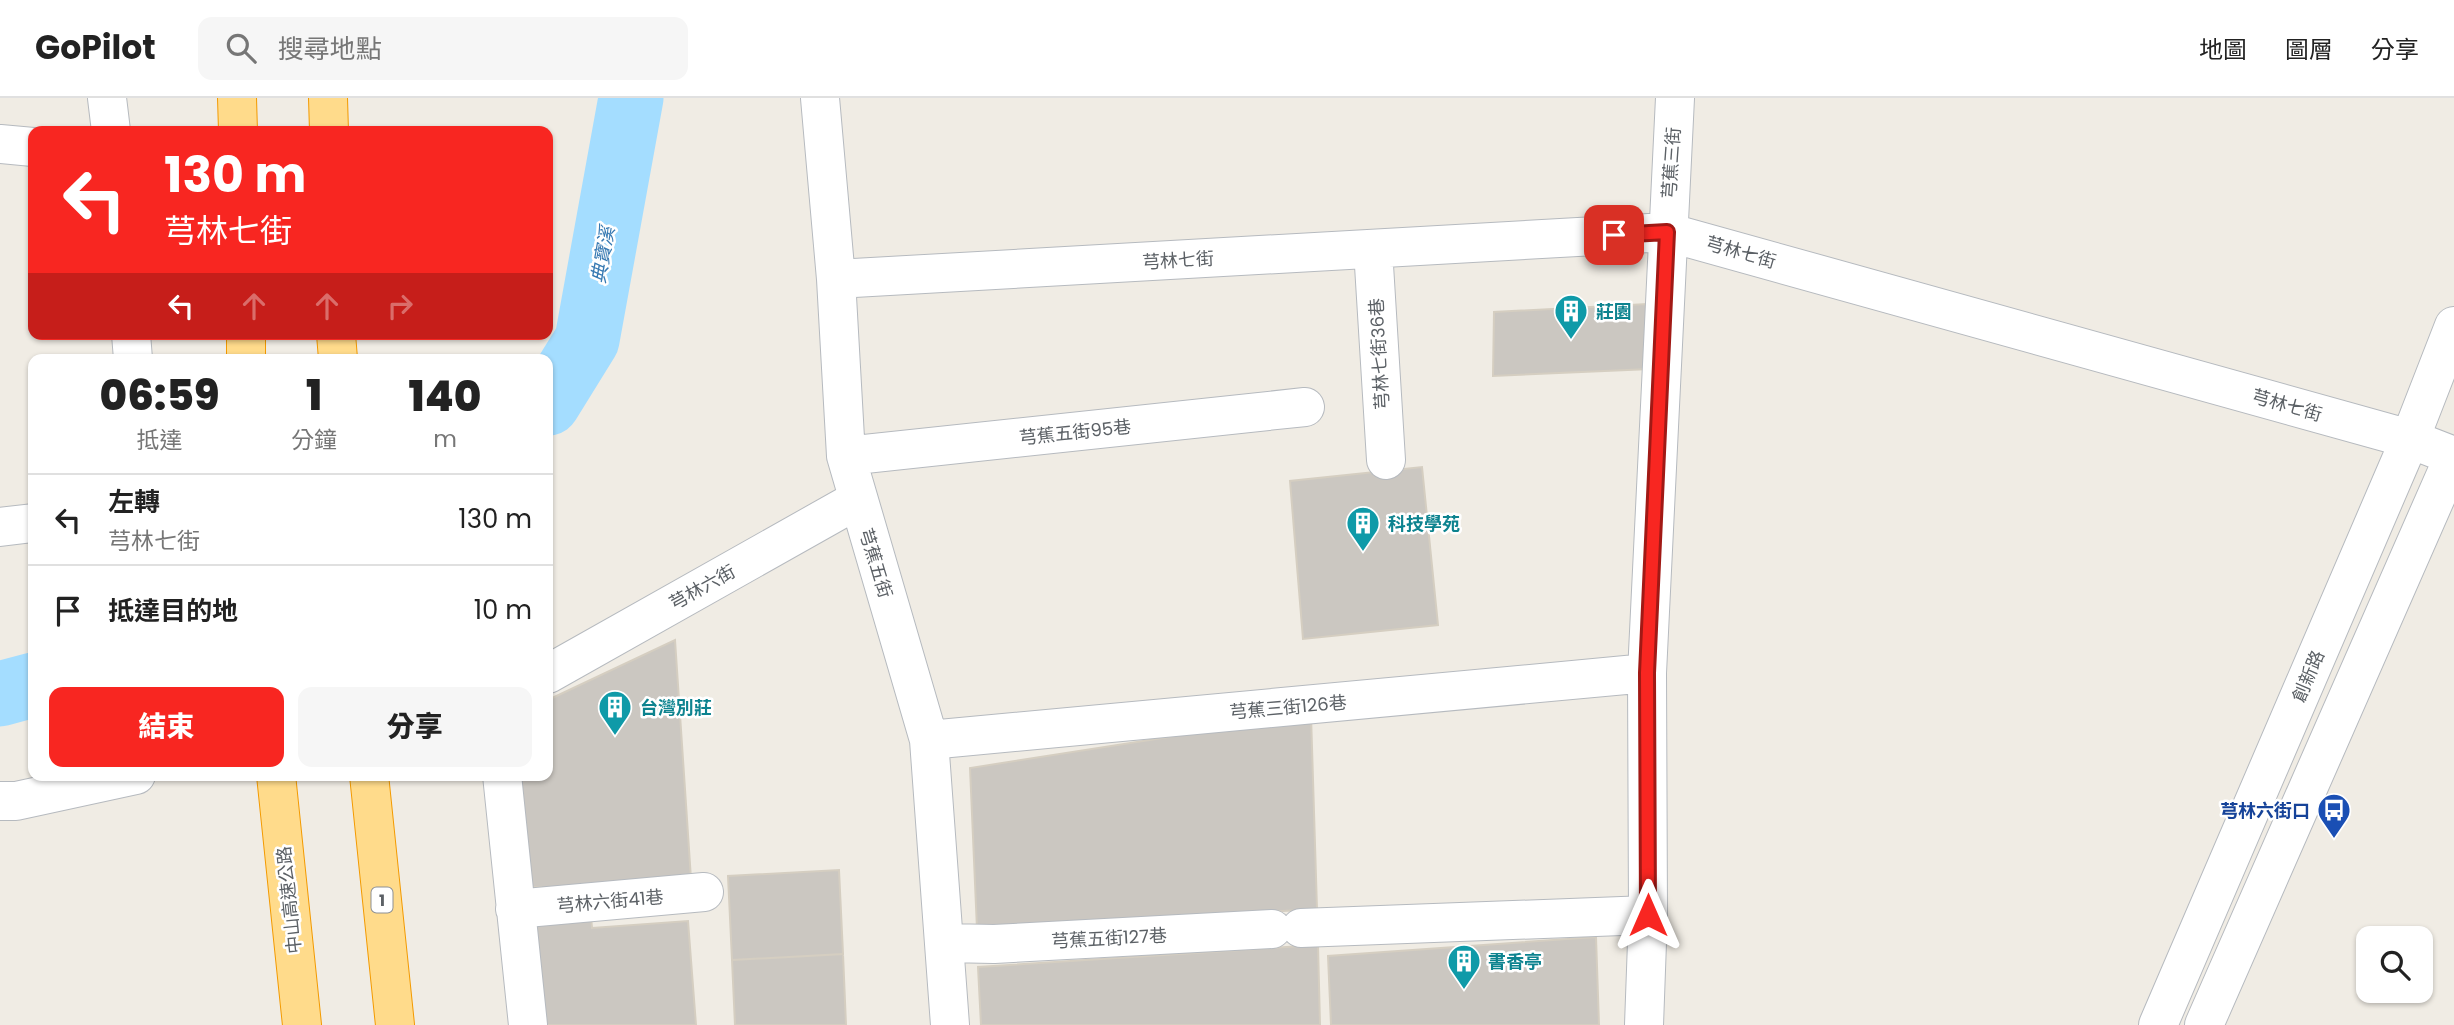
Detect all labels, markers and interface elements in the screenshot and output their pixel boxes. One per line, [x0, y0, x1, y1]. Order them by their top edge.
search box [198, 17, 688, 80]
text: GoPilot [35, 24, 156, 71]
icon: search [222, 29, 260, 67]
text: 搜尋地點 [278, 31, 382, 67]
text: 地圖 [2199, 33, 2247, 66]
text: 圖層 [2285, 33, 2333, 66]
text: 分享 [2371, 33, 2419, 66]
street label: 芎蕉三街 [1656, 126, 1686, 200]
text: 130 m [164, 141, 306, 209]
icon: left [49, 154, 140, 245]
pin [1584, 205, 1644, 265]
text: 芎林七街 [164, 208, 292, 253]
icon: arrive [1595, 216, 1633, 254]
water label: 典寶溪 [585, 222, 622, 285]
street label: 芎林七街 [1703, 230, 1779, 274]
street label: 芎林七街 [1141, 246, 1215, 274]
icon: left [162, 287, 200, 325]
icon: ahead [235, 287, 273, 325]
icon: ahead [308, 287, 346, 325]
icon: right [381, 287, 419, 325]
building icon: 莊園 [1552, 292, 1590, 341]
street label: 芎林七街36巷 [1364, 297, 1394, 411]
place label: 莊園 [1596, 299, 1632, 324]
text: 06:59 [100, 366, 219, 425]
text: 1 [306, 366, 322, 425]
text: 140 [409, 367, 481, 426]
street label: 芎林七街 [2249, 383, 2325, 427]
street label: 芎蕉五街95巷 [1018, 414, 1132, 450]
text: m [433, 423, 457, 455]
text: 抵達 [137, 424, 183, 456]
text: 分鐘 [291, 424, 337, 456]
text: 左轉 [108, 484, 160, 520]
icon: left [49, 501, 87, 539]
text: 130 m [458, 501, 532, 537]
building icon: 科技學苑 [1344, 504, 1382, 553]
place label: 科技學苑 [1388, 511, 1460, 536]
text: 芎林七街 [108, 525, 200, 557]
street label: 芎蕉五街 [854, 525, 898, 601]
street label: 芎林六街 [664, 559, 740, 615]
icon: arrive [49, 592, 87, 630]
text: 10 m [474, 592, 532, 628]
text: 抵達目的地 [108, 593, 238, 629]
street label: 創新路 [2286, 646, 2330, 706]
button: 結束 [49, 687, 284, 767]
button: 分享 [298, 687, 532, 767]
building icon: 台灣別莊 [596, 688, 634, 737]
street label: 芎蕉三街126巷 [1228, 689, 1348, 725]
place label: 台灣別莊 [640, 695, 712, 720]
bus stop icon: 芎林六街口 [2315, 791, 2353, 840]
place label: 芎林六街口 [2220, 798, 2310, 823]
street label: 中山高速公路 [271, 845, 307, 955]
position arrow [1611, 878, 1685, 952]
street label: 芎林六街41巷 [556, 884, 664, 918]
road number: 1 [372, 888, 392, 912]
street label: 芎蕉五街127巷 [1050, 922, 1168, 954]
map controls [2356, 926, 2433, 1003]
button: search [2356, 926, 2433, 1003]
building icon: 書香亭 [1445, 942, 1483, 991]
place label: 書香亭 [1488, 949, 1542, 974]

